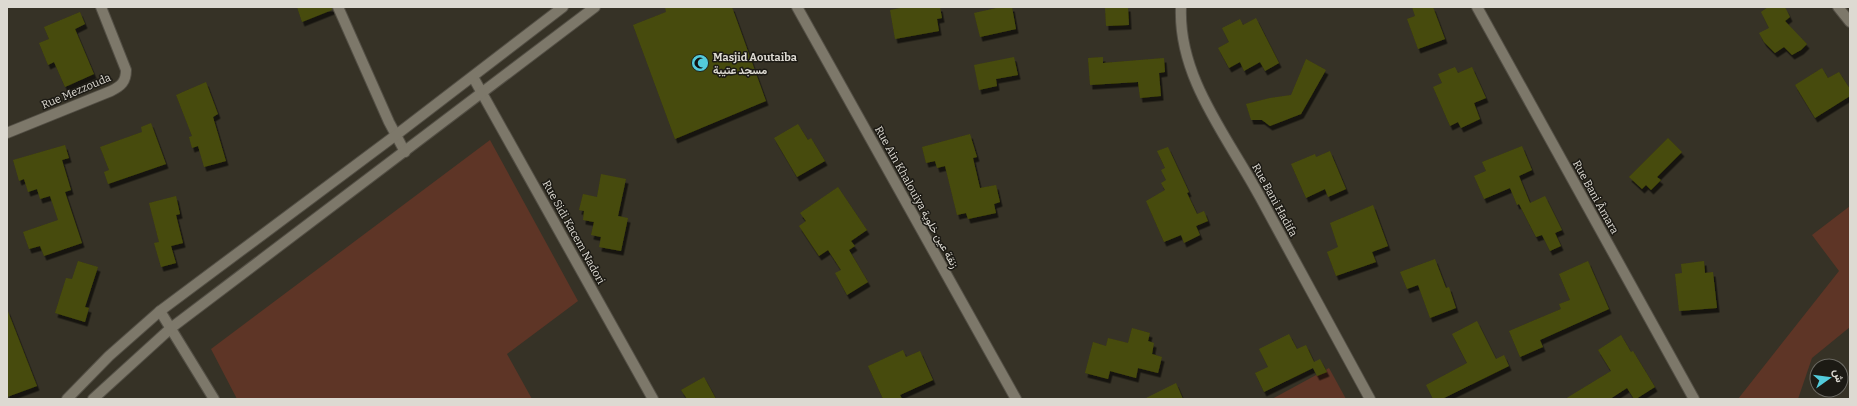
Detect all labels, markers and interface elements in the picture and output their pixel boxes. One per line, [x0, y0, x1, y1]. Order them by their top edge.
place label: Masjid Aoutaiba مسجد عتيبة [713, 51, 798, 77]
mosque icon: Masjid Aoutaiba مسجد عتيبة [690, 53, 710, 73]
street label: Rue Mezzouda [40, 71, 113, 112]
street label: Rue Ain Khalouiya زنقة عين خلوية [872, 124, 961, 271]
street label: Rue Bani Âmara [1570, 158, 1622, 236]
street label: Rue Bani Hadifa [1249, 161, 1300, 239]
street label: Rue Sidi Kacem Nadori [540, 178, 608, 287]
north arrow [1809, 358, 1849, 398]
text: ش [1830, 368, 1846, 384]

